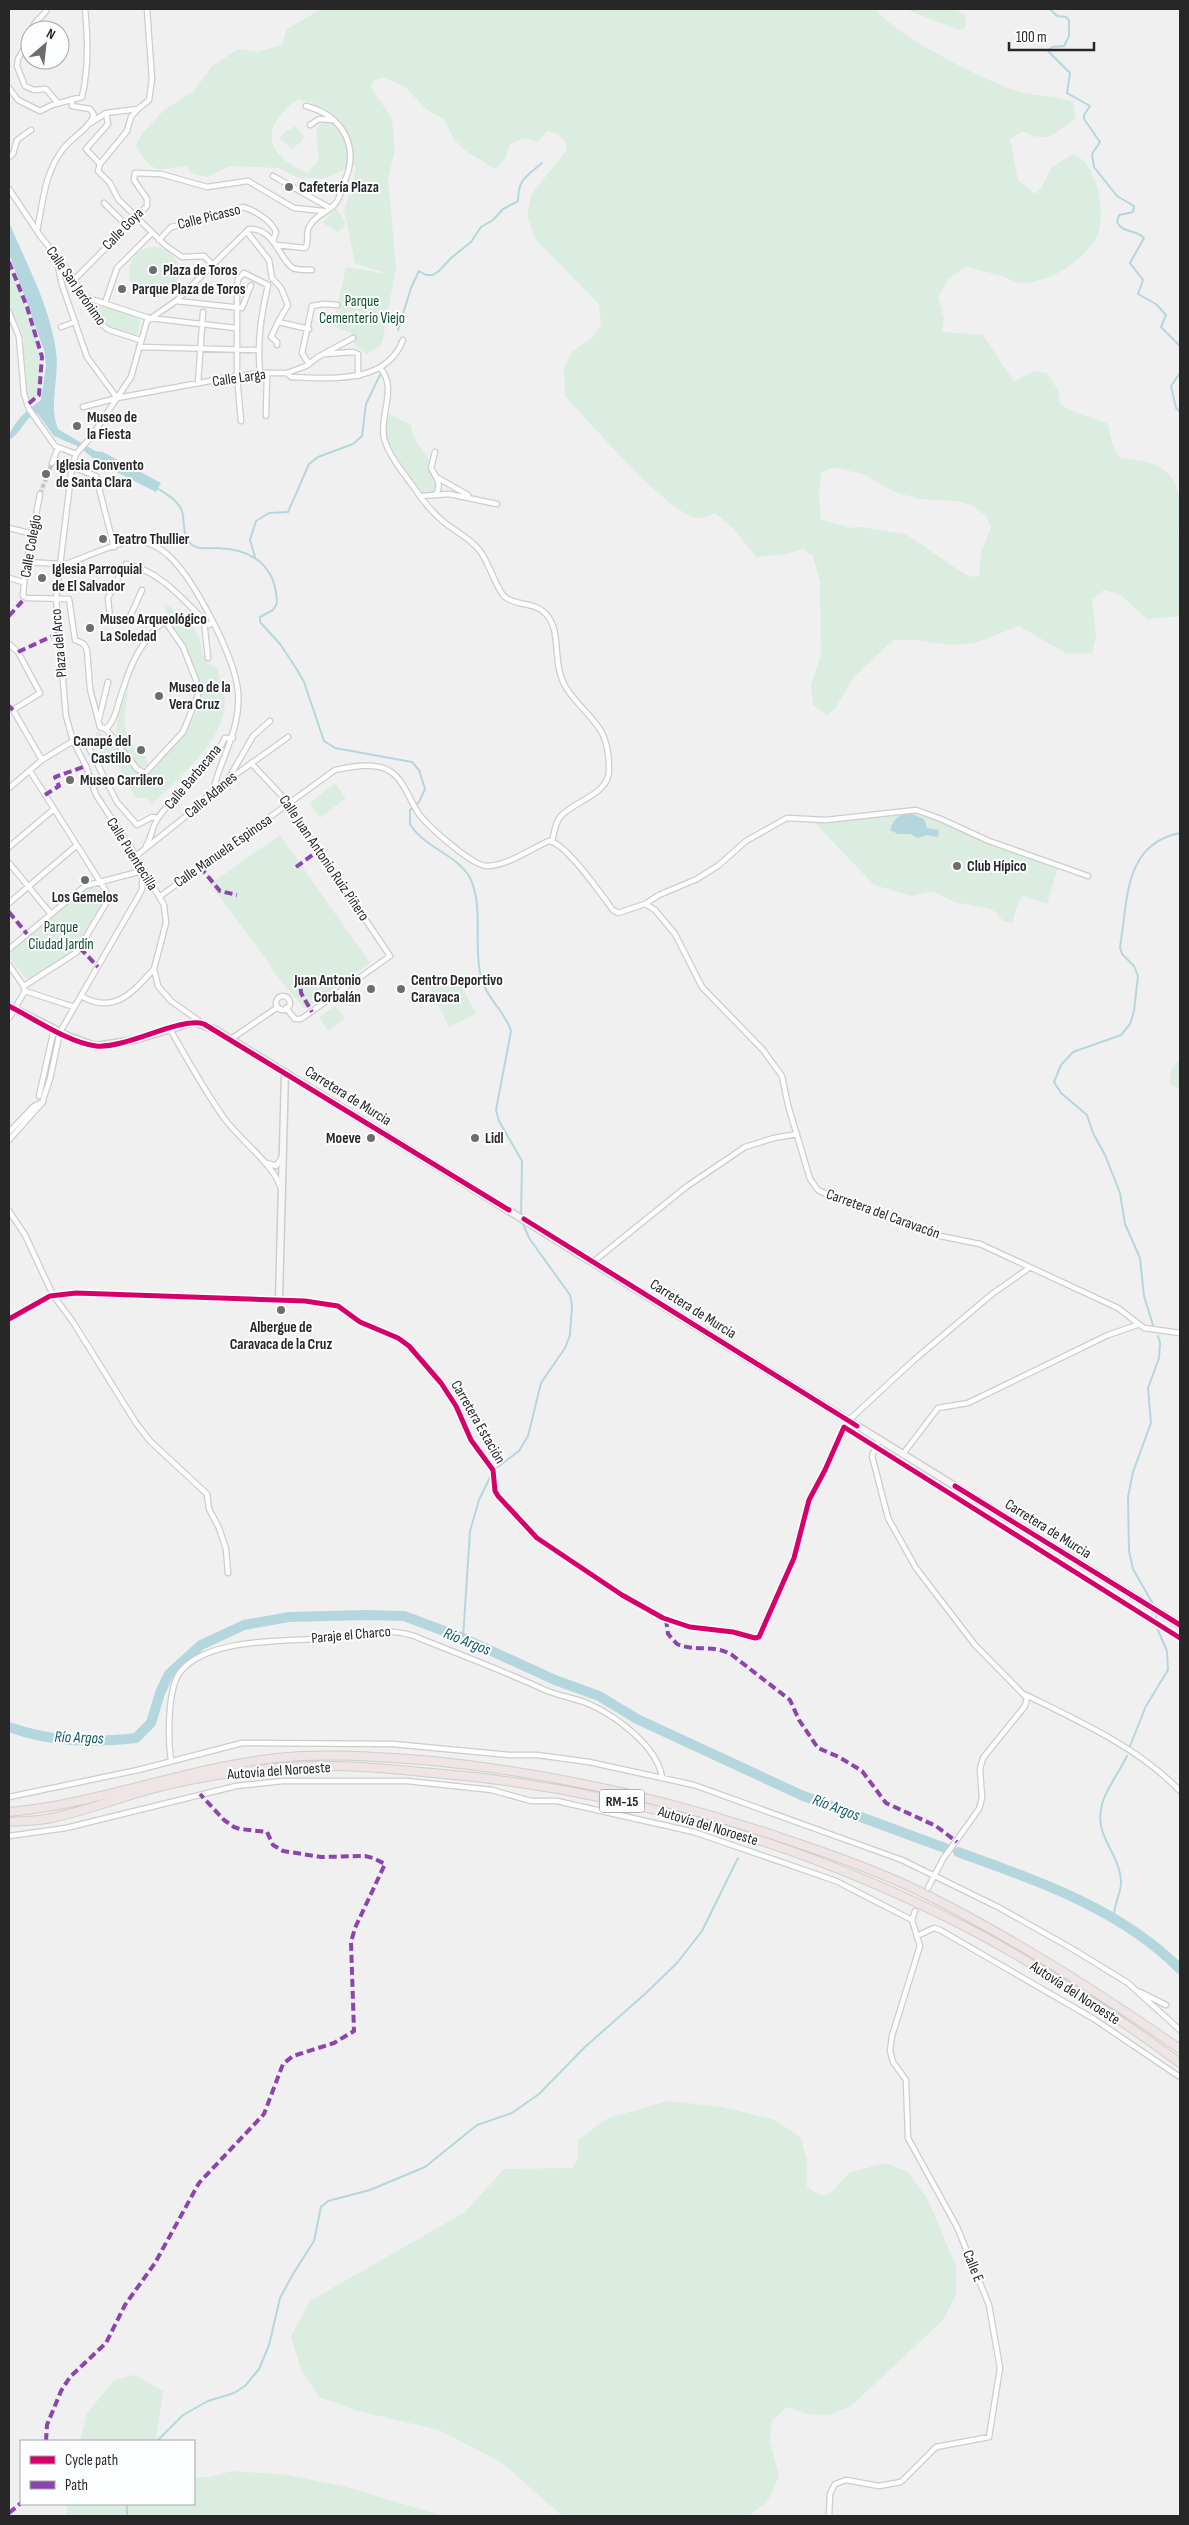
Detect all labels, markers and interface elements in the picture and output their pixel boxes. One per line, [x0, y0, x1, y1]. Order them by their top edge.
north arrow [20, 20, 70, 70]
scale bar [1009, 20, 1094, 52]
text: N [44, 25, 58, 43]
text: 100 m [1016, 28, 1047, 47]
place label: Cafetería Plaza [299, 178, 379, 197]
marker: Cafetería Plaza [283, 181, 295, 193]
street label: Calle Picasso [175, 200, 243, 234]
street label: Calle Goya [98, 204, 148, 254]
street label: Calle San Jerónimo [42, 243, 110, 329]
place label: Plaza de Toros [163, 261, 238, 280]
marker: Plaza de Toros [147, 264, 159, 276]
place label: Parque Plaza de Toros [132, 280, 246, 299]
marker: Parque Plaza de Toros [116, 283, 128, 295]
park label: Parque Cementerio Viejo [319, 292, 405, 328]
street label: Calle Larga [211, 365, 267, 391]
place label: Museo de la Fiesta [87, 408, 137, 444]
marker: Museo de la Fiesta [71, 420, 83, 432]
place label: Iglesia Convento de Santa Clara [56, 456, 144, 492]
marker: Iglesia Convento de Santa Clara [40, 468, 52, 480]
street label: Calle Colegio [16, 513, 46, 579]
place label: Teatro Thullier [113, 530, 190, 549]
marker: Teatro Thullier [97, 533, 109, 545]
place label: Iglesia Parroquial de El Salvador [52, 560, 142, 596]
marker: Iglesia Parroquial de El Salvador [36, 572, 48, 584]
street label: Plaza del Arco [47, 608, 71, 678]
place label: Museo Arqueológico La Soledad [100, 610, 207, 646]
marker: Museo Arqueológico La Soledad [84, 622, 96, 634]
place label: Museo de la Vera Cruz [169, 678, 231, 714]
marker: Museo de la Vera Cruz [153, 690, 165, 702]
place label: Canapé del Castillo [73, 732, 131, 768]
street label: Calle Barbacana [160, 740, 226, 814]
marker: Canapé del Castillo [135, 744, 147, 756]
street label: Calle Adanes [181, 768, 241, 822]
place label: Museo Carrilero [80, 771, 164, 790]
marker: Museo Carrilero [64, 774, 76, 786]
street label: Calle Juan Antonio Ruiz Piñero [275, 791, 373, 925]
street label: Calle Manuela Espinosa [170, 810, 276, 892]
street label: Calle Puentecilla [102, 814, 162, 894]
place label: Club Hípico [967, 857, 1027, 876]
marker: Club Hípico [951, 860, 963, 872]
marker: Los Gemelos [79, 874, 91, 886]
place label: Los Gemelos [52, 888, 118, 907]
park label: Parque Ciudad Jardín [28, 918, 94, 954]
place label: Juan Antonio Corbalán [293, 971, 361, 1007]
place label: Centro Deportivo Caravaca [411, 971, 503, 1007]
marker: Juan Antonio Corbalán [365, 983, 377, 995]
marker: Centro Deportivo Caravaca [395, 983, 407, 995]
street label: Carretera de Murcia [301, 1062, 395, 1130]
place label: Moeve [326, 1129, 361, 1148]
place label: Lidl [485, 1129, 504, 1148]
marker: Moeve [365, 1132, 377, 1144]
marker: Lidl [469, 1132, 481, 1144]
street label: Carretera del Caravacón [823, 1185, 943, 1243]
street label: Carretera de Murcia [646, 1275, 740, 1343]
marker: Albergue de Caravaca de la Cruz [275, 1304, 287, 1316]
place label: Albergue de Caravaca de la Cruz [230, 1318, 332, 1354]
street label: Carretera Estación [446, 1377, 510, 1467]
street label: Carretera de Murcia [1001, 1495, 1095, 1563]
street label: Paraje el Charco [310, 1622, 392, 1648]
water label: Río Argos [441, 1624, 494, 1660]
water label: Río Argos [54, 1728, 104, 1748]
street label: Autovía del Noroeste [226, 1758, 331, 1784]
road number: RM-15 [600, 1790, 644, 1812]
water label: Río Argos [810, 1791, 863, 1825]
street label: Autovía del Noroeste [655, 1801, 760, 1850]
street label: Autovía del Noroeste [1026, 1956, 1124, 2029]
street label: Calle E [958, 2247, 988, 2285]
legend [20, 2440, 195, 2505]
text: Cycle path [65, 2451, 118, 2470]
text: Path [65, 2476, 88, 2495]

